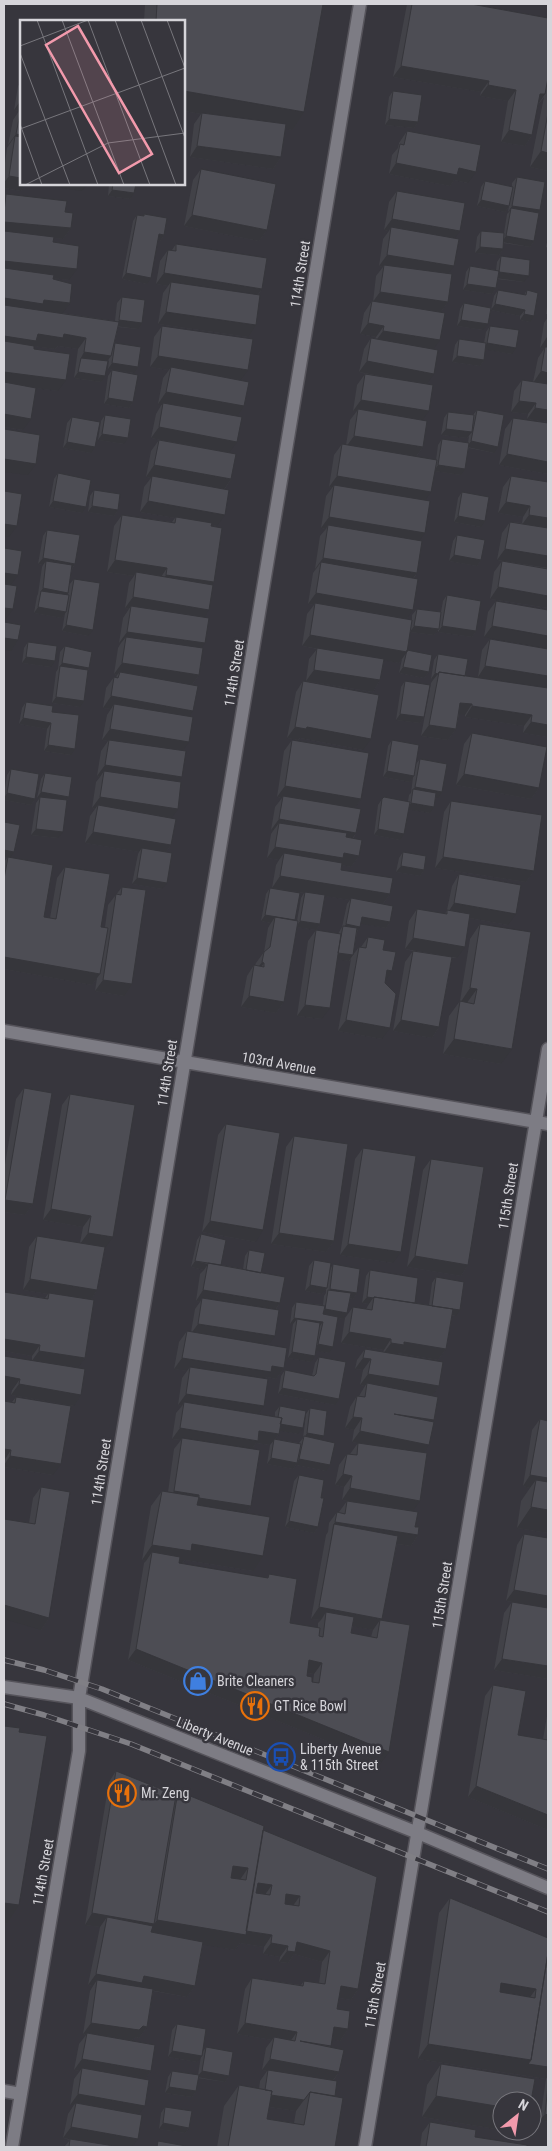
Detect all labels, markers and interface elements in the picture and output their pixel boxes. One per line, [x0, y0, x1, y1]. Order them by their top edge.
inset map [20, 20, 185, 185]
street label: 114th Street [287, 239, 313, 309]
street label: 114th Street [221, 638, 247, 708]
street label: 114th Street [154, 1038, 180, 1108]
street label: 103rd Avenue [241, 1049, 318, 1077]
street label: 115th Street [495, 1161, 521, 1231]
street label: 114th Street [88, 1437, 114, 1507]
street label: 115th Street [429, 1560, 455, 1630]
shop icon: Brite Cleaners [183, 1666, 213, 1696]
place label: Brite Cleaners [217, 1673, 294, 1689]
restaurant icon: GT Rice Bowl [240, 1691, 270, 1721]
place label: GT Rice Bowl [274, 1698, 346, 1714]
street label: Liberty Avenue [174, 1713, 256, 1759]
place label: Liberty Avenue & 115th Street [300, 1741, 382, 1773]
bus stop icon: Liberty Avenue & 115th Street [266, 1742, 296, 1772]
restaurant icon: Mr. Zeng [107, 1778, 137, 1808]
place label: Mr. Zeng [141, 1785, 189, 1801]
street label: 114th Street [29, 1837, 57, 1907]
street label: 115th Street [361, 1960, 389, 2030]
north arrow [492, 2091, 542, 2141]
text: N [516, 2096, 531, 2114]

